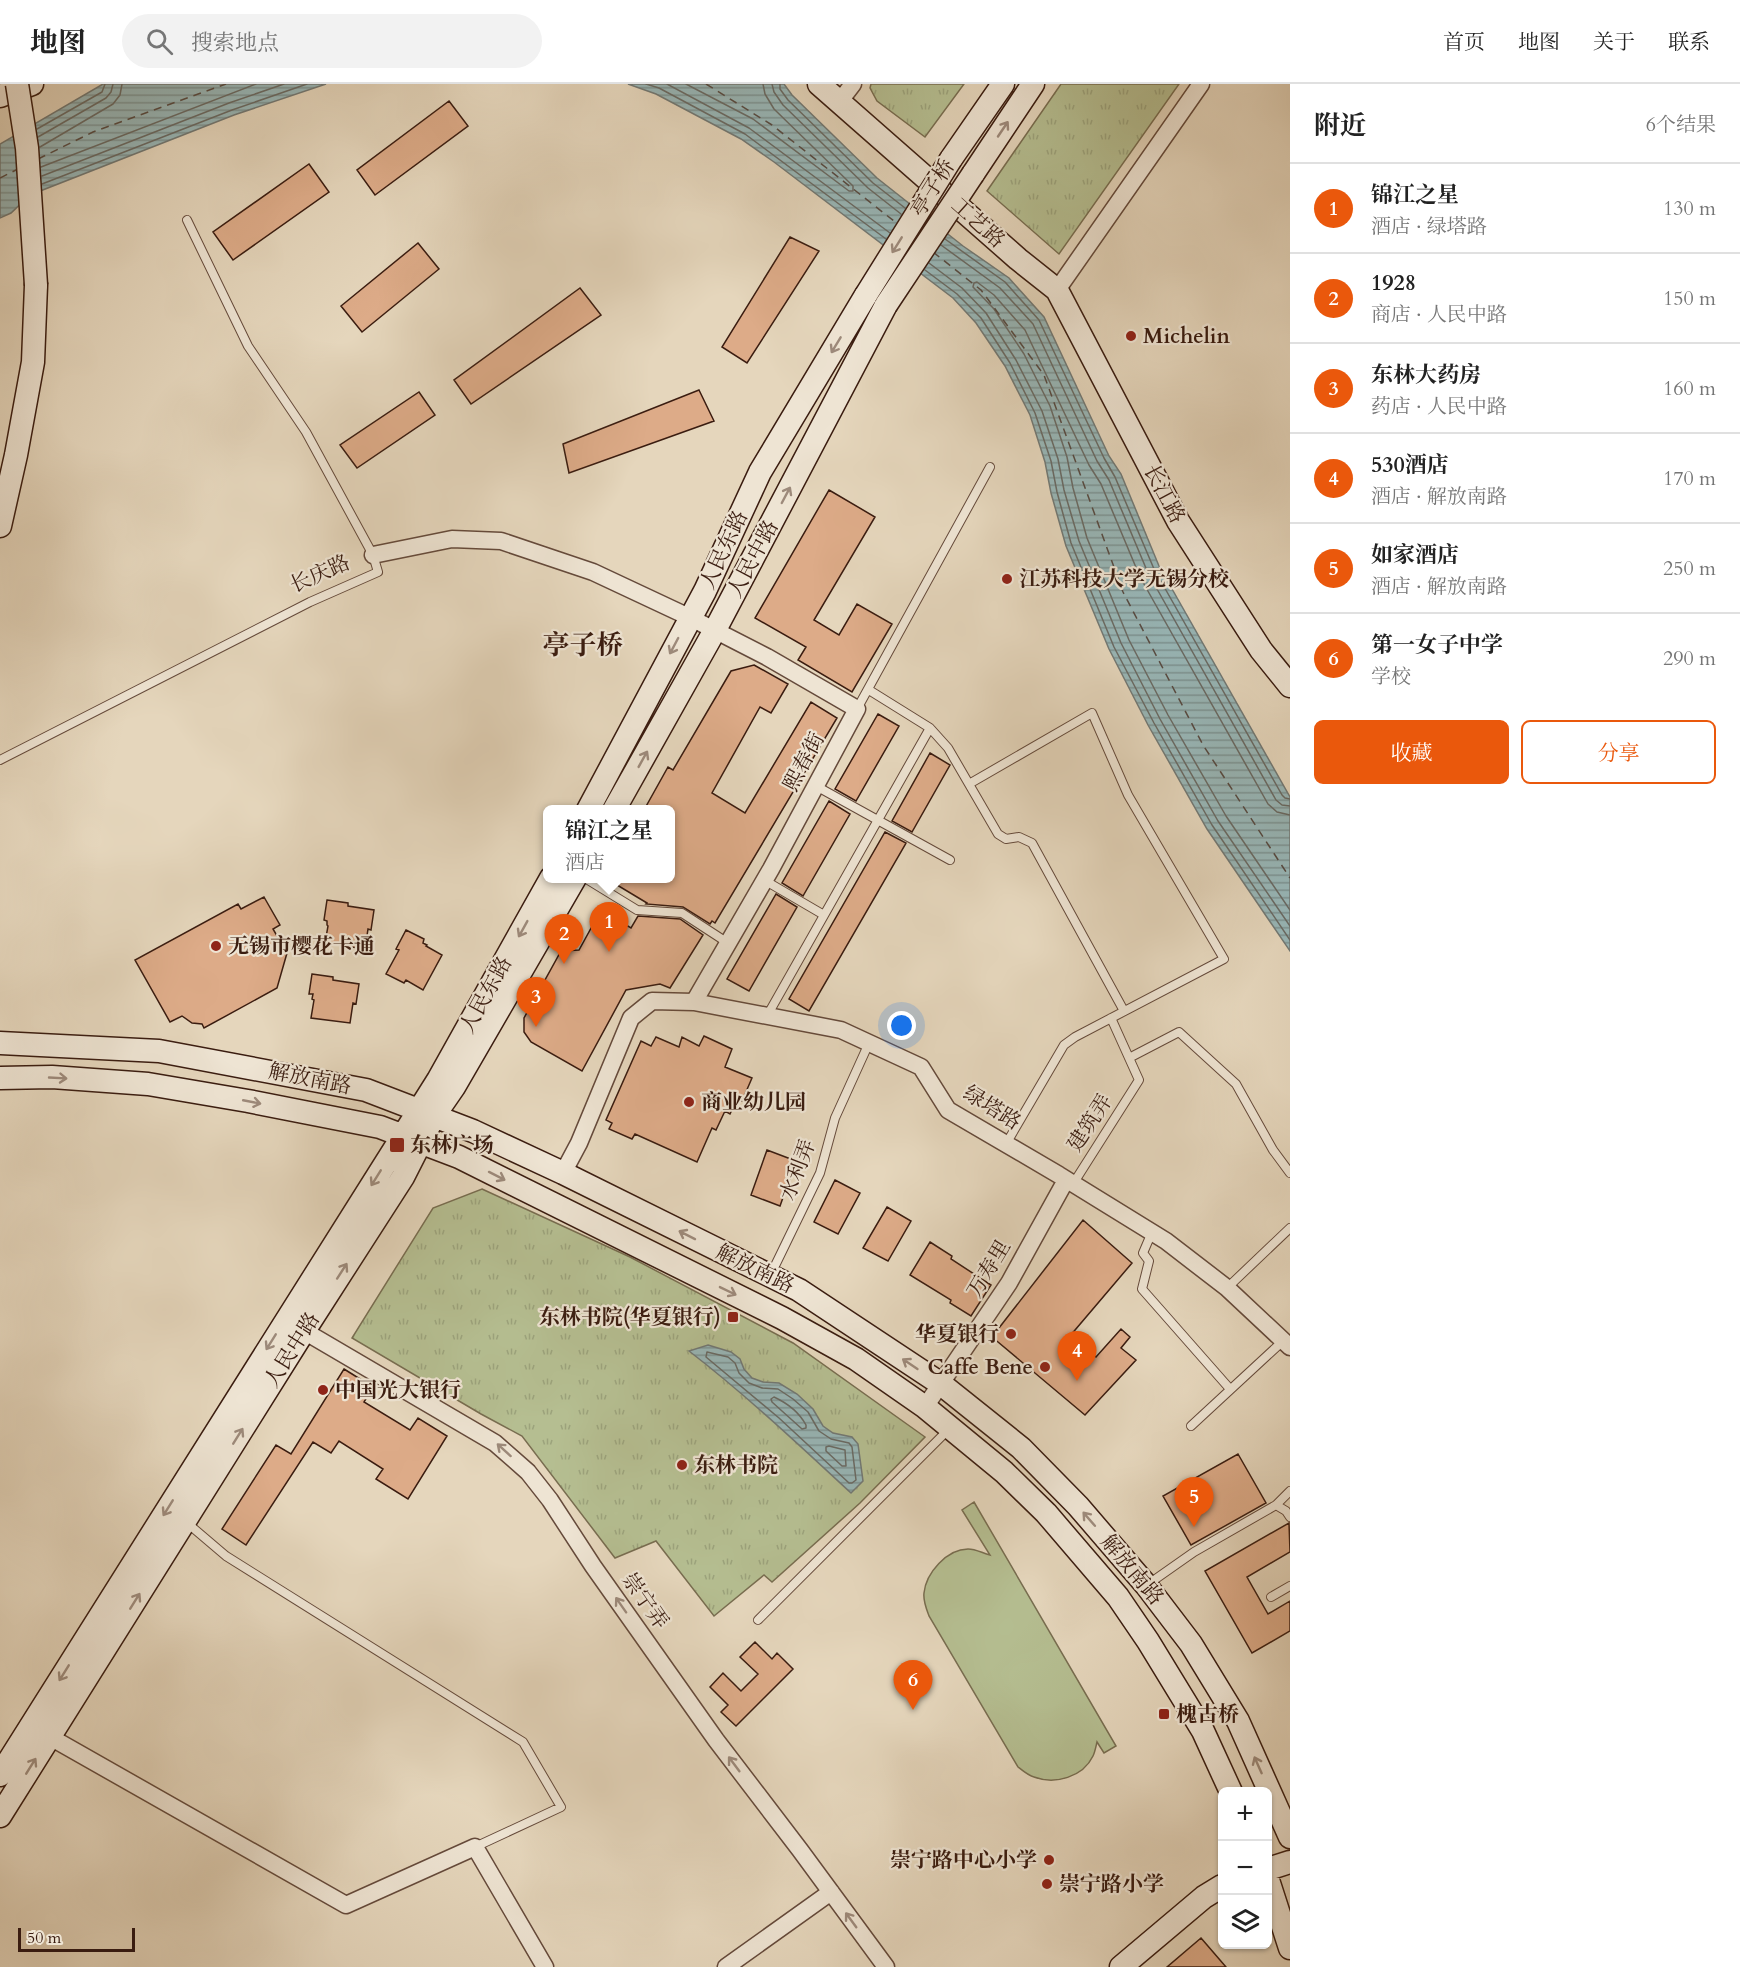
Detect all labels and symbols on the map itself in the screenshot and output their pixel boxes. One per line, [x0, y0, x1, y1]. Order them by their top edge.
one-way arrow [997, 121, 1009, 138]
street label: 亭子桥 [904, 154, 962, 222]
street label: 工艺路 [945, 191, 1011, 255]
one-way arrow [891, 236, 904, 253]
place label: Michelin [1143, 322, 1230, 351]
marker: Michelin [1124, 329, 1138, 343]
one-way arrow [830, 336, 842, 353]
street label: 长江路 [1136, 459, 1192, 529]
one-way arrow [781, 486, 793, 504]
street label: 人民东路 [693, 506, 755, 594]
street label: 人民中路 [720, 515, 786, 603]
street label: 长庆路 [285, 548, 355, 600]
place label: 江苏科技大学无锡分校 [1019, 565, 1229, 594]
marker: 江苏科技大学无锡分校 [1000, 572, 1014, 586]
district label: 亭子桥 [543, 627, 624, 664]
one-way arrow [668, 637, 680, 654]
street label: 熙春街 [776, 727, 832, 797]
one-way arrow [638, 750, 649, 768]
pin: 1 [590, 902, 628, 952]
pin: 2 [544, 914, 584, 964]
one-way arrow [517, 920, 528, 938]
place label: 无锡市樱花卡通 [228, 932, 375, 961]
marker: 无锡市樱花卡通 [209, 939, 223, 953]
street label: 人民东路 [453, 951, 519, 1039]
pin: 3 [516, 978, 556, 1027]
your location [887, 1011, 916, 1040]
street label: 解放南路 [266, 1057, 354, 1101]
one-way arrow [48, 1072, 68, 1083]
street label: 绿塔路 [958, 1079, 1026, 1137]
place label: 商业幼儿园 [701, 1088, 806, 1117]
street label: 建筑弄 [1061, 1089, 1119, 1157]
marker: 商业幼儿园 [682, 1095, 696, 1109]
one-way arrow [241, 1097, 261, 1108]
place label: 东林广场 [410, 1131, 494, 1160]
street label: 水利弄 [773, 1135, 823, 1205]
marker: 东林广场 [388, 1136, 406, 1154]
one-way arrow [370, 1169, 382, 1186]
one-way arrow [488, 1170, 505, 1182]
one-way arrow [679, 1229, 697, 1240]
street label: 万寿里 [960, 1235, 1018, 1303]
street label: 解放南路 [711, 1238, 799, 1300]
one-way arrow [337, 1263, 349, 1280]
one-way arrow [718, 1286, 736, 1298]
place label: 东林书院(华夏银行) [539, 1303, 721, 1332]
street label: 人民中路 [257, 1307, 327, 1393]
marker: 东林书院(华夏银行) [726, 1310, 740, 1324]
place label: 华夏银行 [915, 1320, 999, 1349]
marker: 华夏银行 [1004, 1327, 1018, 1341]
pin: 4 [1058, 1332, 1096, 1381]
one-way arrow [265, 1333, 277, 1350]
place label: Caffe Bene [928, 1353, 1033, 1382]
one-way arrow [903, 1358, 919, 1370]
marker: Caffe Bene [1038, 1360, 1052, 1374]
place label: 中国光大银行 [335, 1376, 461, 1405]
marker: 中国光大银行 [316, 1383, 330, 1397]
one-way arrow [233, 1428, 245, 1445]
one-way arrow [496, 1443, 511, 1457]
place label: 东林书院 [694, 1451, 778, 1480]
marker: 东林书院 [675, 1458, 689, 1472]
pin: 5 [1174, 1478, 1214, 1527]
one-way arrow [162, 1499, 174, 1516]
one-way arrow [1082, 1511, 1096, 1526]
street label: 解放南路 [1094, 1529, 1170, 1611]
street label: 崇宁弄 [615, 1567, 675, 1635]
one-way arrow [129, 1593, 141, 1610]
one-way arrow [615, 1598, 627, 1614]
pin: 6 [894, 1660, 932, 1710]
one-way arrow [58, 1664, 70, 1681]
place label: 槐古桥 [1176, 1700, 1239, 1729]
marker: 槐古桥 [1157, 1707, 1171, 1721]
one-way arrow [728, 1756, 741, 1772]
one-way arrow [1251, 1756, 1263, 1774]
one-way arrow [25, 1758, 37, 1775]
place label: 崇宁路中心小学 [890, 1846, 1037, 1875]
marker: 崇宁路中心小学 [1042, 1853, 1056, 1867]
place label: 崇宁路小学 [1059, 1870, 1164, 1899]
marker: 崇宁路小学 [1040, 1877, 1054, 1891]
one-way arrow [845, 1912, 857, 1928]
scale bar [18, 1925, 135, 1952]

